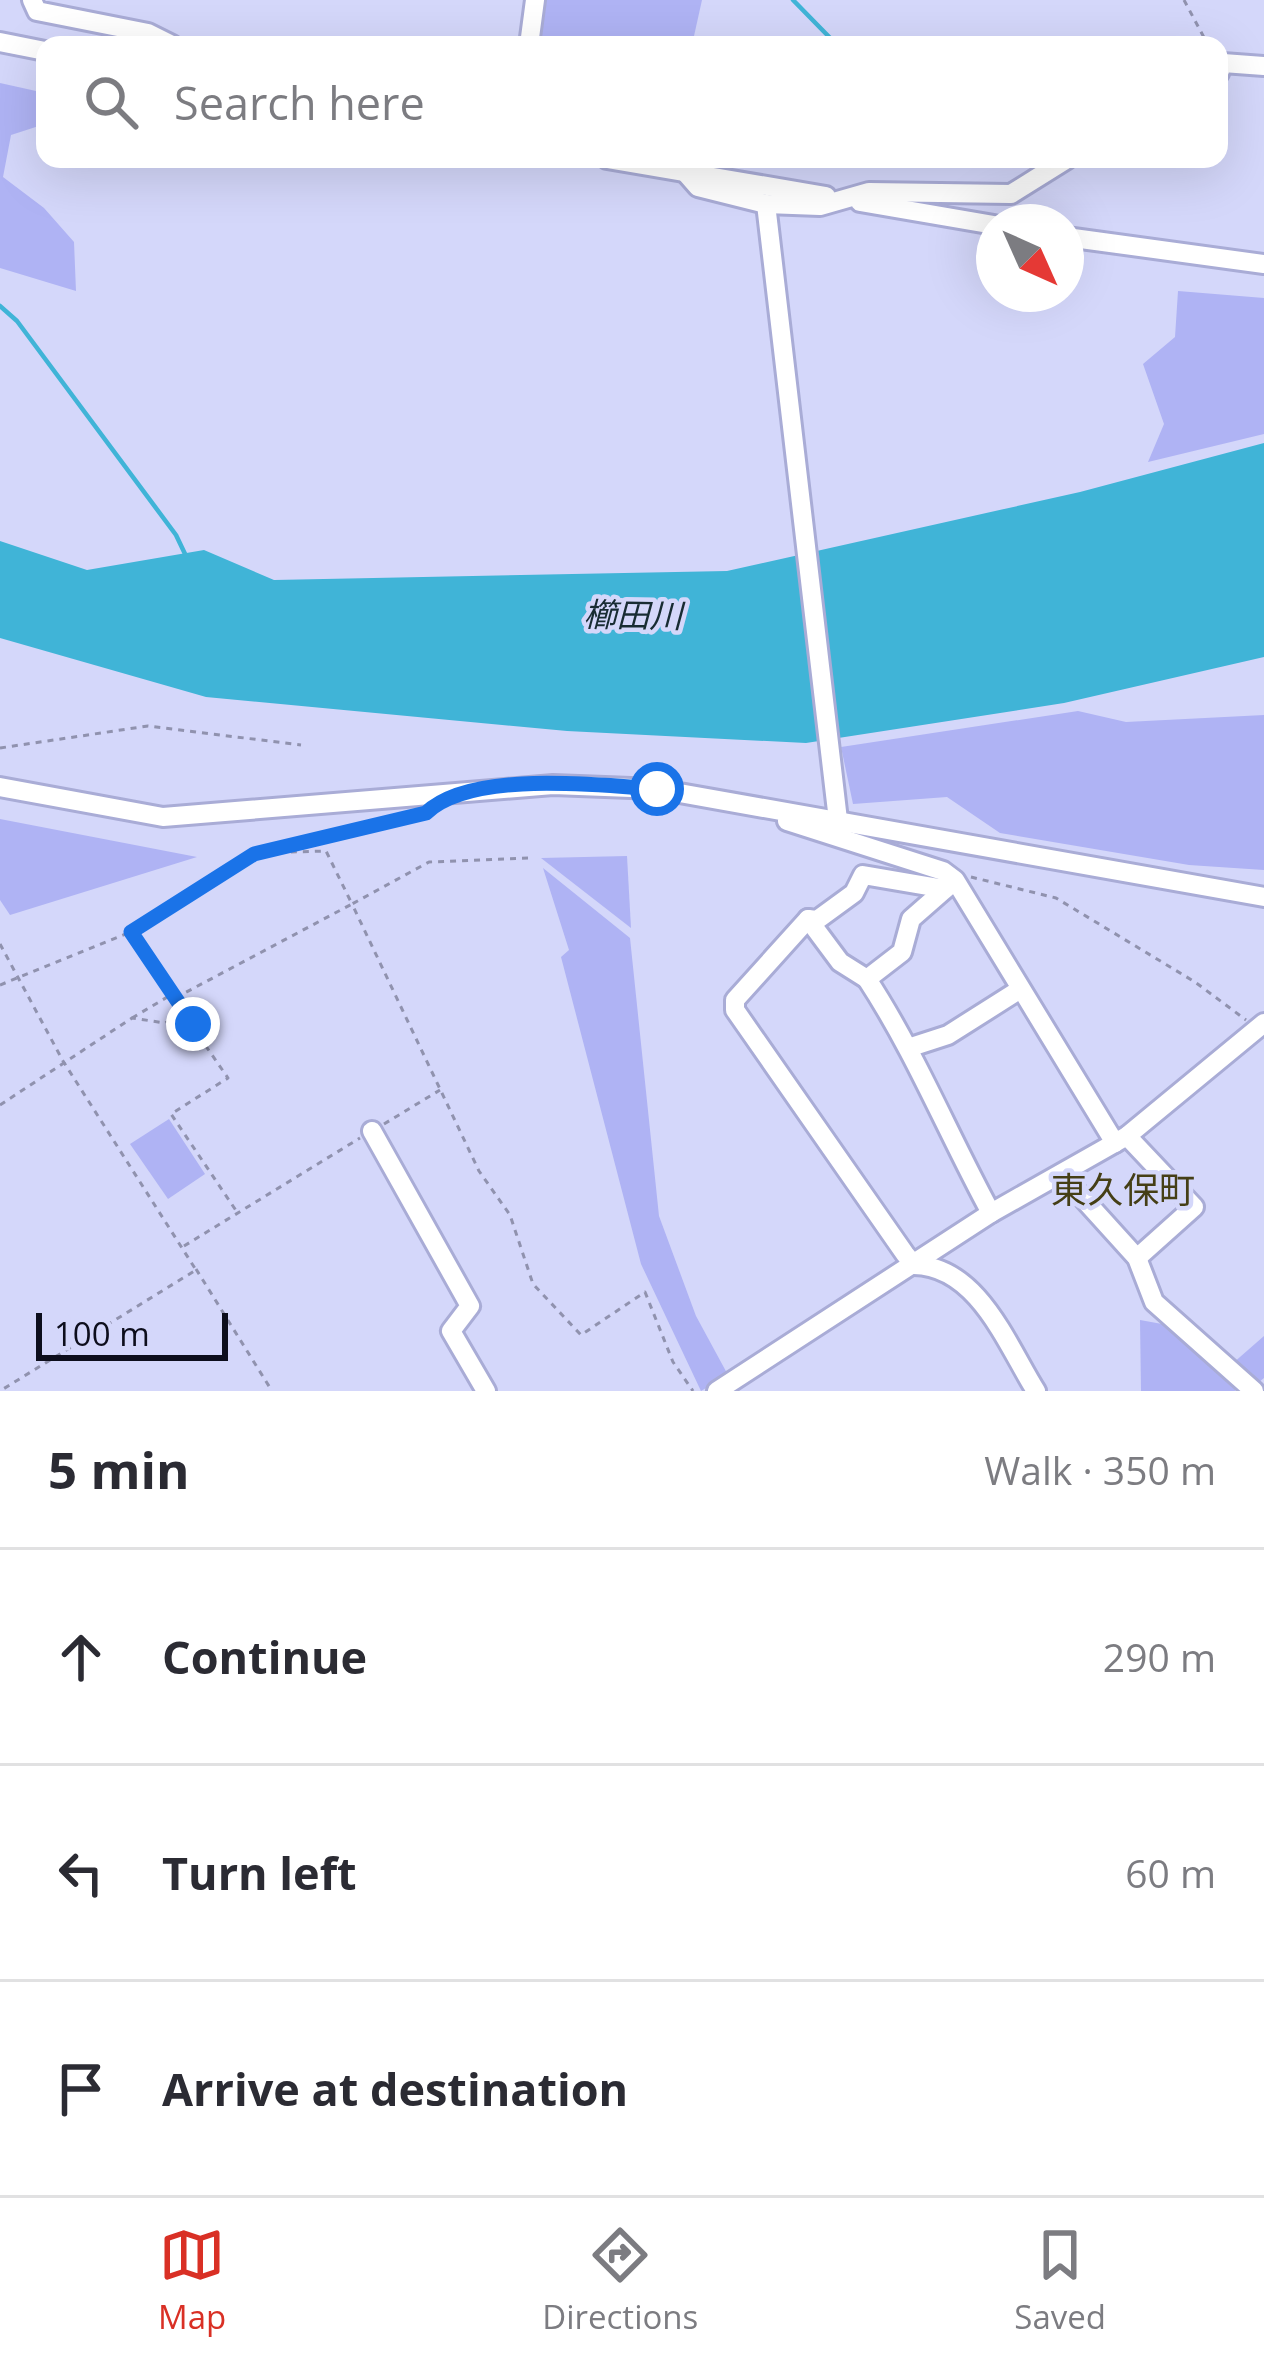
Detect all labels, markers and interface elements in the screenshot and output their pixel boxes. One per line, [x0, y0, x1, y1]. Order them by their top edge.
search box [36, 36, 1228, 168]
icon: search [78, 69, 144, 135]
text: Search here [174, 72, 425, 133]
north arrow [976, 204, 1084, 312]
water label: 櫛田川 [583, 591, 686, 638]
route start [630, 762, 684, 816]
route end [166, 997, 220, 1051]
district label: 東久保町 [1051, 1165, 1195, 1214]
scale bar [36, 1307, 228, 1360]
text: 100 m [54, 1311, 150, 1356]
text: 5 min [48, 1434, 190, 1504]
text: Walk · 350 m [984, 1443, 1216, 1496]
icon: ahead [48, 1624, 114, 1690]
text: Continue [162, 1626, 367, 1687]
text: 290 m [1103, 1630, 1216, 1683]
icon: left [48, 1840, 114, 1906]
text: Turn left [162, 1842, 357, 1903]
text: 60 m [1125, 1846, 1216, 1899]
icon: arrive [48, 2056, 114, 2122]
text: Arrive at destination [162, 2058, 628, 2119]
tab: Map [158, 2222, 226, 2339]
tab: Directions [542, 2222, 698, 2339]
tab: Saved [1014, 2222, 1106, 2339]

